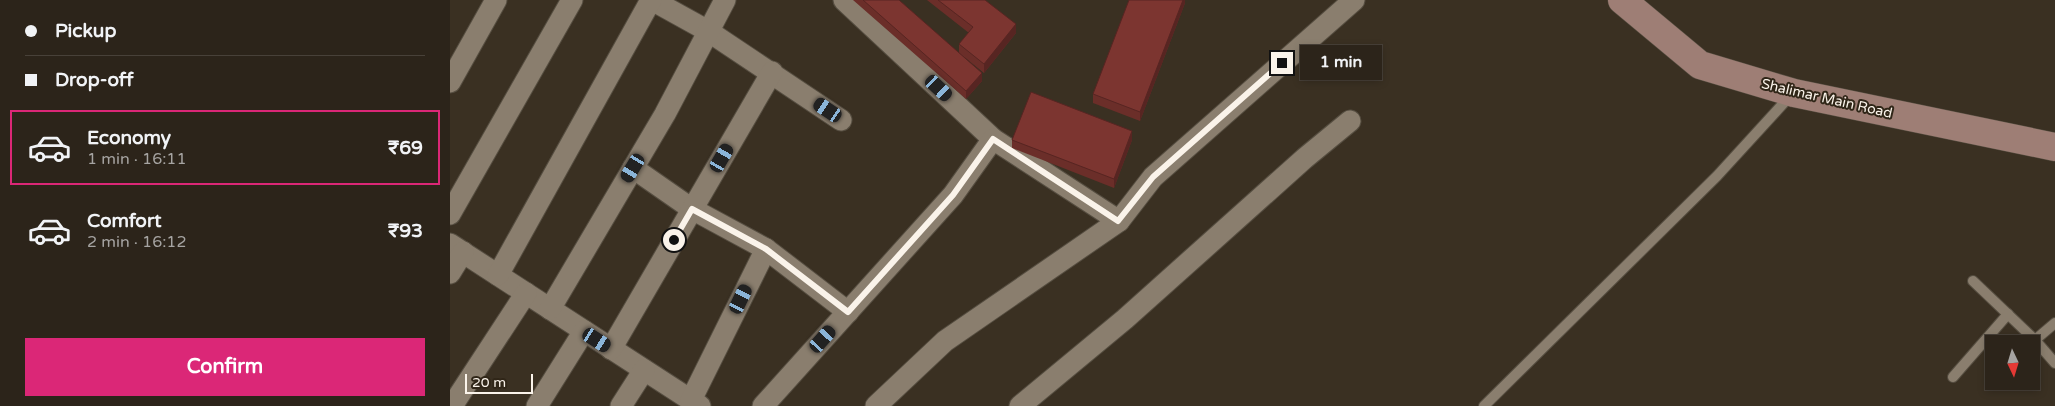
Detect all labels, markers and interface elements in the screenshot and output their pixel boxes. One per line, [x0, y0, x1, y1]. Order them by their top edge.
text: Pickup [55, 20, 116, 42]
callout: 1 min [1300, 46, 1382, 80]
route end [1271, 52, 1293, 74]
text: 1 min [1320, 52, 1362, 72]
text: Drop-off [55, 69, 134, 91]
car [922, 72, 955, 104]
street label: Shalimar Main Road [1760, 75, 1894, 122]
car [811, 95, 844, 125]
icon: car [27, 125, 72, 170]
text: Economy [87, 127, 171, 149]
text: ₹69 [388, 137, 423, 159]
car [708, 141, 735, 175]
text: 1 min · 16:11 [87, 149, 186, 169]
car [618, 151, 647, 185]
icon: car [27, 208, 72, 253]
text: Comfort [87, 210, 161, 232]
text: ₹93 [388, 220, 423, 242]
route start [663, 229, 685, 251]
text: 2 min · 16:12 [87, 232, 186, 252]
car [727, 282, 754, 316]
car [807, 323, 838, 355]
car [580, 326, 613, 354]
north arrow [1985, 335, 2040, 390]
map controls [1985, 335, 2040, 390]
button: Confirm [25, 338, 425, 396]
scale bar [465, 371, 532, 394]
text: 20 m [472, 374, 506, 391]

